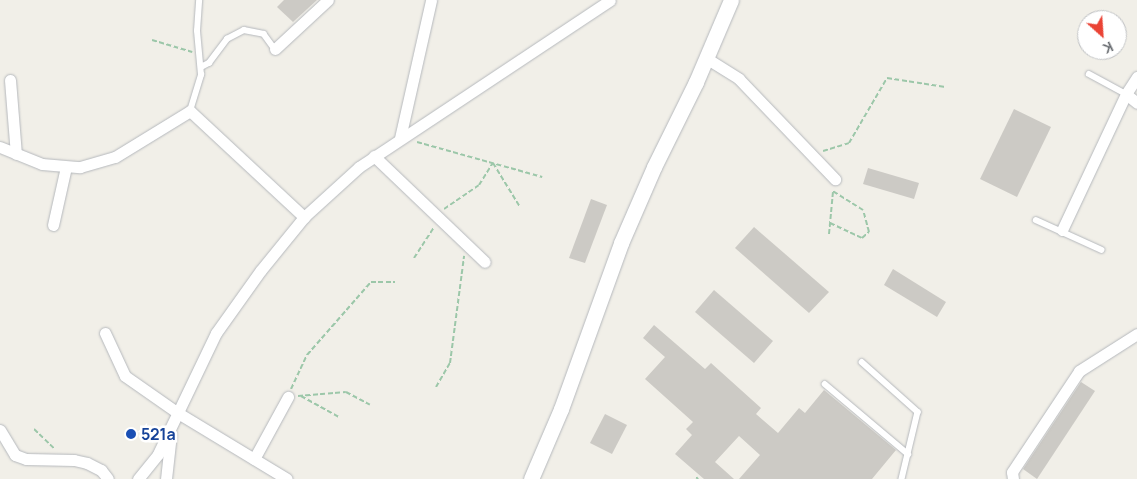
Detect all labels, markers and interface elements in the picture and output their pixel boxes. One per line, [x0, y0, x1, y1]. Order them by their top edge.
north arrow [1077, 10, 1127, 60]
text: K [1100, 38, 1117, 59]
place label: 521a [141, 424, 176, 444]
marker: 521a [125, 428, 137, 440]

